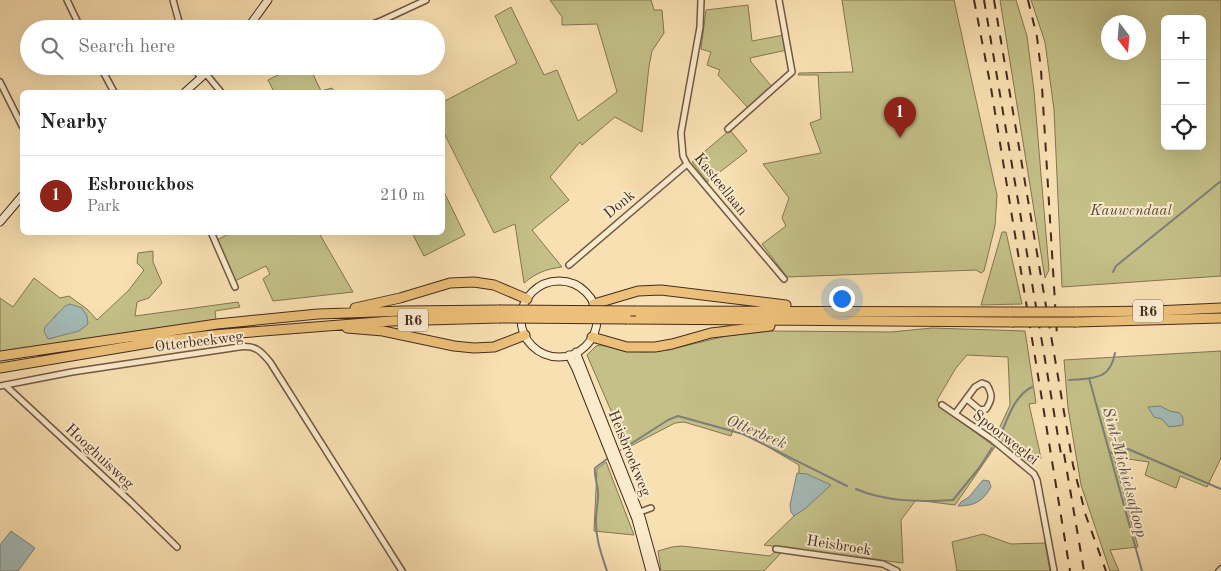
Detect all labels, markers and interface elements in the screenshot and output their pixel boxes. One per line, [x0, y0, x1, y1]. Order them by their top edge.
north arrow [1101, 15, 1146, 60]
map controls [1161, 15, 1206, 150]
button: + [1161, 15, 1206, 60]
search box [20, 20, 445, 75]
icon: search [38, 34, 66, 62]
text: Search here [78, 38, 175, 57]
button: − [1161, 60, 1206, 105]
pin: 1 [884, 97, 916, 138]
button: locate [1161, 105, 1206, 150]
text: Nearby [40, 112, 108, 133]
street label: Kasteellaan [690, 151, 749, 219]
text: Esbrouckbos [87, 176, 194, 195]
text: 1 [51, 188, 61, 204]
text: 210 m [380, 188, 425, 204]
street label: Donk [602, 188, 638, 222]
text: Park [87, 199, 120, 215]
park label: Kauwendaal [1089, 204, 1173, 219]
your location [829, 286, 855, 312]
road number: R6 [1133, 300, 1163, 322]
road number: R6 [398, 308, 428, 332]
street label: Otterbeekweg [154, 330, 244, 355]
water label: Sint-Michielsafloop [1099, 406, 1149, 540]
street label: Heisbroekweg [605, 408, 653, 499]
street label: Spoorweglei [969, 408, 1041, 468]
water label: Otterbeek [724, 413, 789, 453]
street label: Hooghuisweg [62, 422, 136, 492]
street label: Heisbroek [805, 534, 872, 559]

